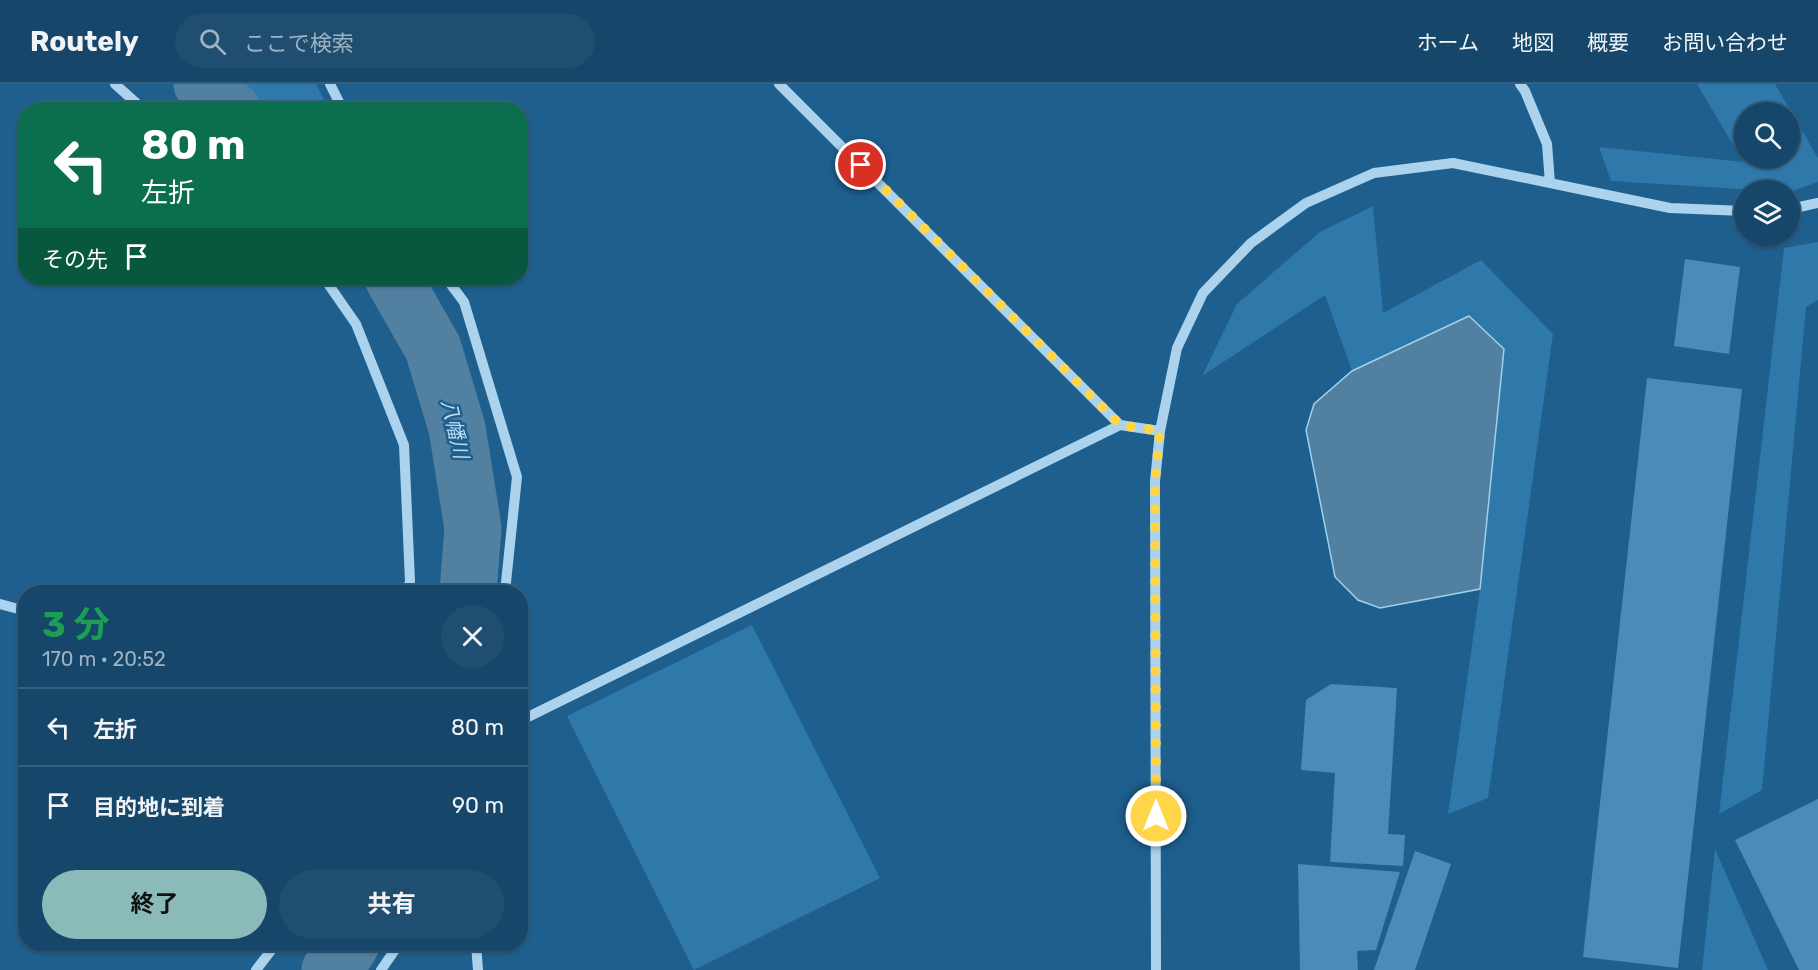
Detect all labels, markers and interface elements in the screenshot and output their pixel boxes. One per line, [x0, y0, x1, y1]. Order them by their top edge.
search box [175, 14, 595, 68]
text: Routely [30, 25, 139, 58]
icon: search [196, 25, 229, 58]
text: ここで検索 [244, 30, 354, 57]
text: ホーム [1417, 30, 1479, 55]
text: 地図 [1512, 30, 1554, 55]
text: 概要 [1587, 30, 1629, 55]
text: お問い合わせ [1662, 30, 1788, 55]
map controls [1734, 102, 1800, 246]
button: search [1734, 102, 1800, 168]
text: 80 m [141, 120, 245, 170]
icon: left [42, 126, 120, 204]
pin [835, 139, 886, 190]
icon: arrive [844, 148, 877, 181]
text: 左折 [141, 177, 195, 209]
button: layers [1734, 180, 1800, 246]
icon: arrive [120, 240, 153, 273]
text: その先 [42, 246, 108, 273]
water label: 八幡川 [437, 397, 474, 463]
text: 3 分 [42, 603, 109, 646]
button: close [441, 605, 504, 668]
text: 170 m · 20:52 [42, 647, 166, 671]
icon: left [42, 711, 75, 744]
text: 80 m [451, 714, 504, 741]
text: 左折 [93, 716, 137, 743]
position arrow [1124, 784, 1188, 848]
icon: arrive [42, 789, 75, 822]
text: 90 m [452, 792, 504, 819]
text: 目的地に到着 [93, 794, 225, 821]
button: 終了 [42, 870, 267, 939]
button: 共有 [279, 870, 504, 939]

